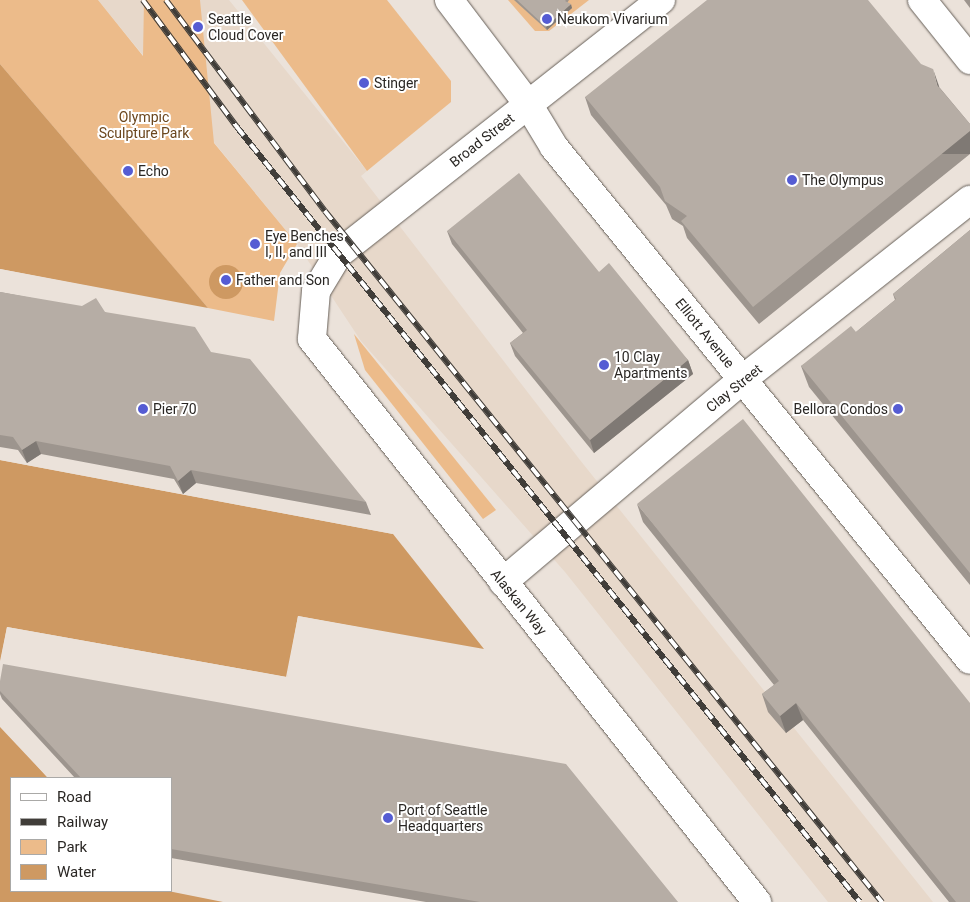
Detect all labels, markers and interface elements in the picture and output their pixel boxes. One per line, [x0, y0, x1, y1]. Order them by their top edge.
place label: Seattle Cloud Cover [208, 11, 283, 44]
place label: Neukom Vivarium [557, 11, 668, 27]
marker: Neukom Vivarium [541, 13, 553, 25]
marker: Seattle Cloud Cover [192, 21, 204, 33]
place label: Stinger [374, 75, 418, 91]
marker: Stinger [358, 77, 370, 89]
park label: Olympic Sculpture Park [99, 109, 189, 142]
street label: Broad Street [446, 110, 518, 170]
place label: Echo [138, 163, 169, 179]
marker: Echo [122, 165, 134, 177]
place label: The Olympus [802, 172, 884, 188]
marker: The Olympus [786, 174, 798, 186]
place label: Eye Benches I, II, and III [265, 228, 344, 260]
marker: Eye Benches I, II, and III [249, 238, 261, 250]
place label: Father and Son [236, 272, 330, 288]
marker: Father and Son [220, 274, 232, 286]
street label: Elliott Avenue [672, 295, 738, 371]
place label: 10 Clay Apartments [614, 349, 688, 382]
marker: 10 Clay Apartments [598, 359, 610, 371]
street label: Clay Street [703, 360, 765, 416]
place label: Pier 70 [153, 401, 197, 417]
place label: Bellora Condos [794, 401, 888, 417]
marker: Pier 70 [137, 403, 149, 415]
marker: Bellora Condos [892, 403, 904, 415]
street label: Alaskan Way [487, 566, 551, 638]
legend [10, 777, 172, 892]
text: Road [57, 788, 91, 806]
place label: Port of Seattle Headquarters [398, 802, 488, 834]
marker: Port of Seattle Headquarters [382, 812, 394, 824]
text: Railway [57, 813, 108, 831]
text: Park [57, 838, 87, 856]
text: Water [57, 863, 96, 881]

